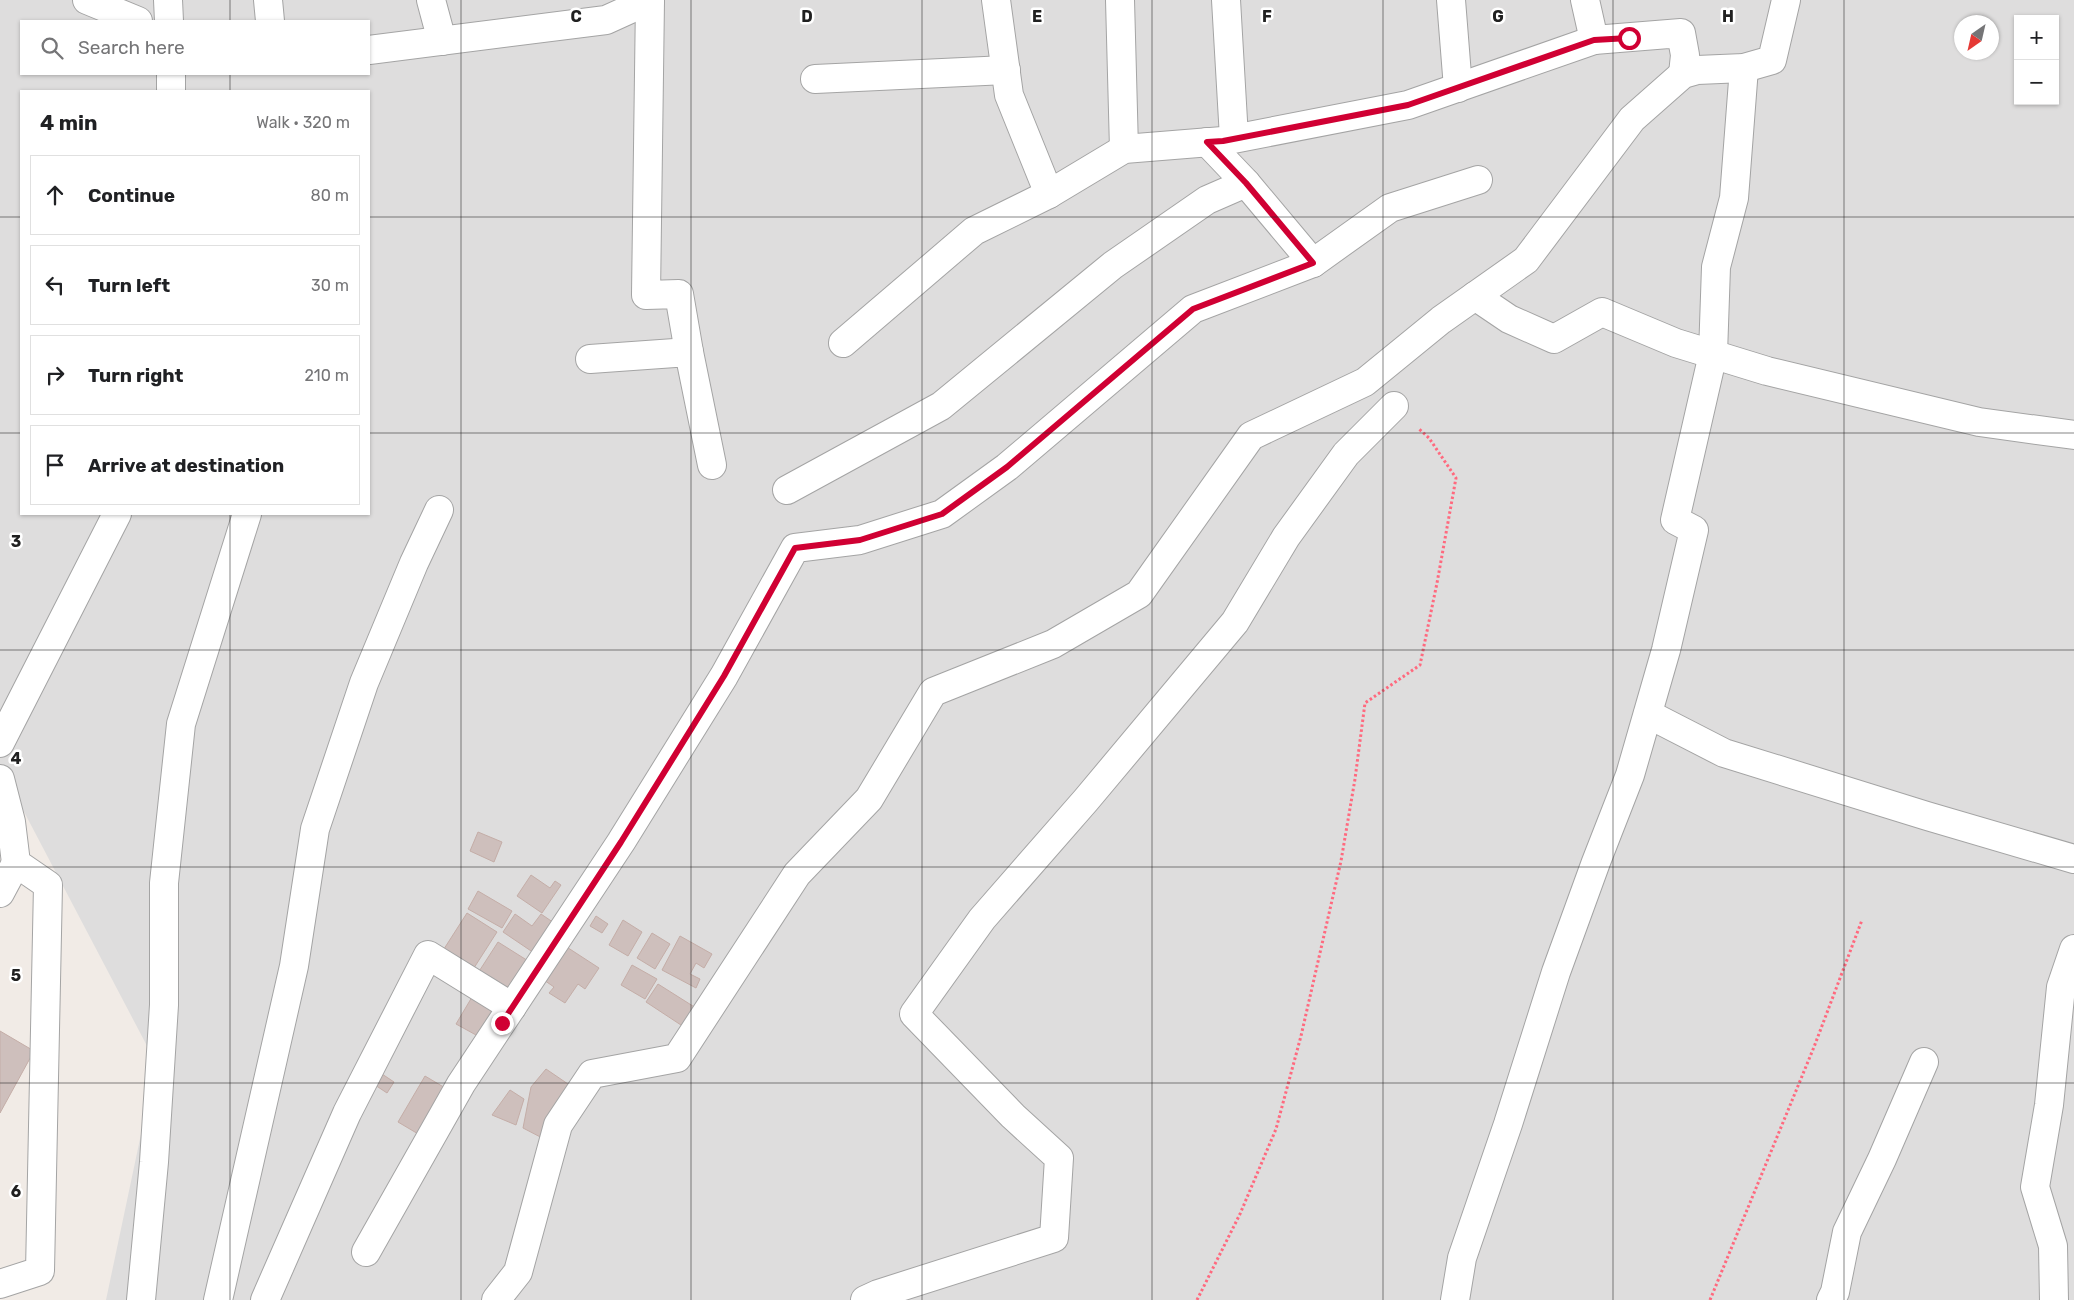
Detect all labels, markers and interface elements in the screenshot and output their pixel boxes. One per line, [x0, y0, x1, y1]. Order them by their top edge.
text: C [570, 7, 582, 26]
text: D [801, 7, 813, 26]
text: E [1032, 7, 1042, 26]
text: F [1262, 7, 1272, 26]
text: G [1492, 7, 1504, 26]
text: H [1722, 7, 1734, 26]
north arrow [1954, 15, 1999, 60]
map controls [2014, 15, 2059, 105]
button: + [2014, 15, 2059, 60]
search box [20, 20, 370, 75]
route start [1618, 27, 1641, 50]
icon: search [38, 34, 66, 62]
text: Search here [78, 36, 185, 59]
button: − [2014, 60, 2059, 105]
text: 4 min [40, 110, 98, 135]
text: Walk · 320 m [256, 113, 350, 132]
icon: ahead [41, 181, 69, 209]
text: Continue [88, 184, 175, 207]
text: 80 m [311, 186, 349, 205]
icon: left [41, 271, 69, 299]
text: Turn left [88, 274, 170, 297]
text: 30 m [311, 276, 349, 295]
icon: right [41, 361, 69, 389]
text: Turn right [88, 364, 183, 387]
text: 210 m [304, 366, 349, 385]
icon: arrive [41, 451, 69, 479]
text: Arrive at destination [88, 454, 284, 477]
text: 3 [11, 532, 21, 551]
text: 4 [11, 749, 22, 768]
text: 5 [11, 966, 21, 985]
route end [491, 1012, 514, 1035]
text: 6 [11, 1182, 21, 1201]

